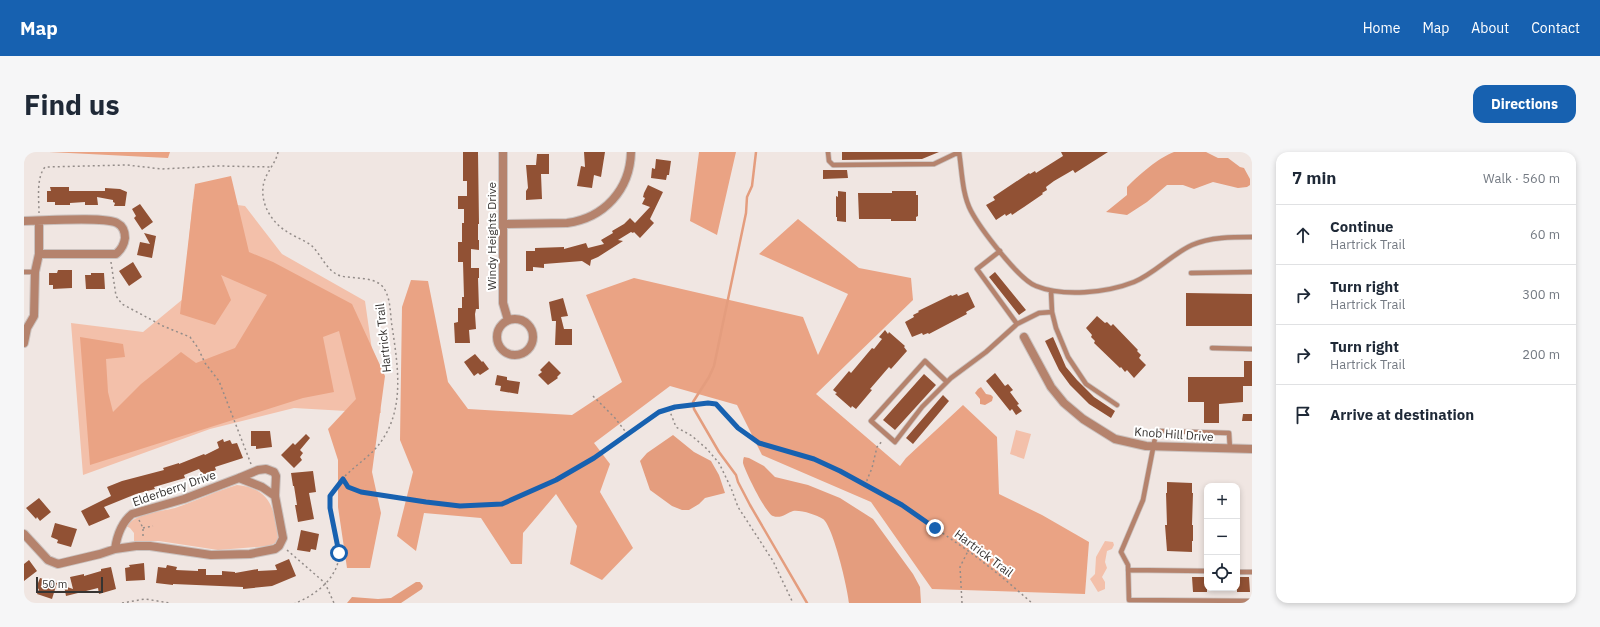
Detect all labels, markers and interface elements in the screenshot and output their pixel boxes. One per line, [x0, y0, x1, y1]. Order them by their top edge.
text: Map [20, 16, 58, 40]
text: Home [1363, 19, 1400, 37]
text: Map [1422, 19, 1449, 37]
text: About [1471, 19, 1509, 37]
text: Contact [1531, 19, 1580, 37]
button: Directions [1473, 85, 1576, 123]
text: Find us [24, 86, 120, 123]
text: 7 min [1292, 167, 1336, 189]
text: Walk · 560 m [1483, 170, 1560, 187]
street label: Windy Heights Drive [484, 181, 499, 290]
text: Continue [1330, 217, 1394, 236]
icon: ahead [1292, 224, 1314, 246]
text: 60 m [1530, 226, 1560, 243]
text: Hartrick Trail [1330, 236, 1405, 253]
text: Turn right [1330, 277, 1399, 296]
icon: right [1292, 284, 1314, 306]
text: 300 m [1522, 286, 1560, 303]
text: Hartrick Trail [1330, 296, 1405, 313]
street label: Hartrick Trail [372, 303, 394, 373]
text: Turn right [1330, 337, 1399, 356]
icon: right [1292, 344, 1314, 366]
text: 200 m [1522, 346, 1560, 363]
text: Hartrick Trail [1330, 356, 1405, 373]
icon: arrive [1292, 404, 1314, 426]
text: Arrive at destination [1330, 405, 1474, 424]
street label: Knob Hill Drive [1134, 424, 1215, 444]
street label: Elderberry Drive [130, 467, 218, 509]
map controls [1204, 483, 1240, 591]
button: + [1204, 483, 1240, 519]
route end [926, 519, 944, 537]
button: − [1204, 519, 1240, 555]
street label: Hartrick Trail [952, 526, 1016, 580]
route start [330, 544, 348, 562]
button: locate [1204, 555, 1240, 591]
scale bar [36, 575, 103, 594]
text: 50 m [42, 577, 67, 591]

